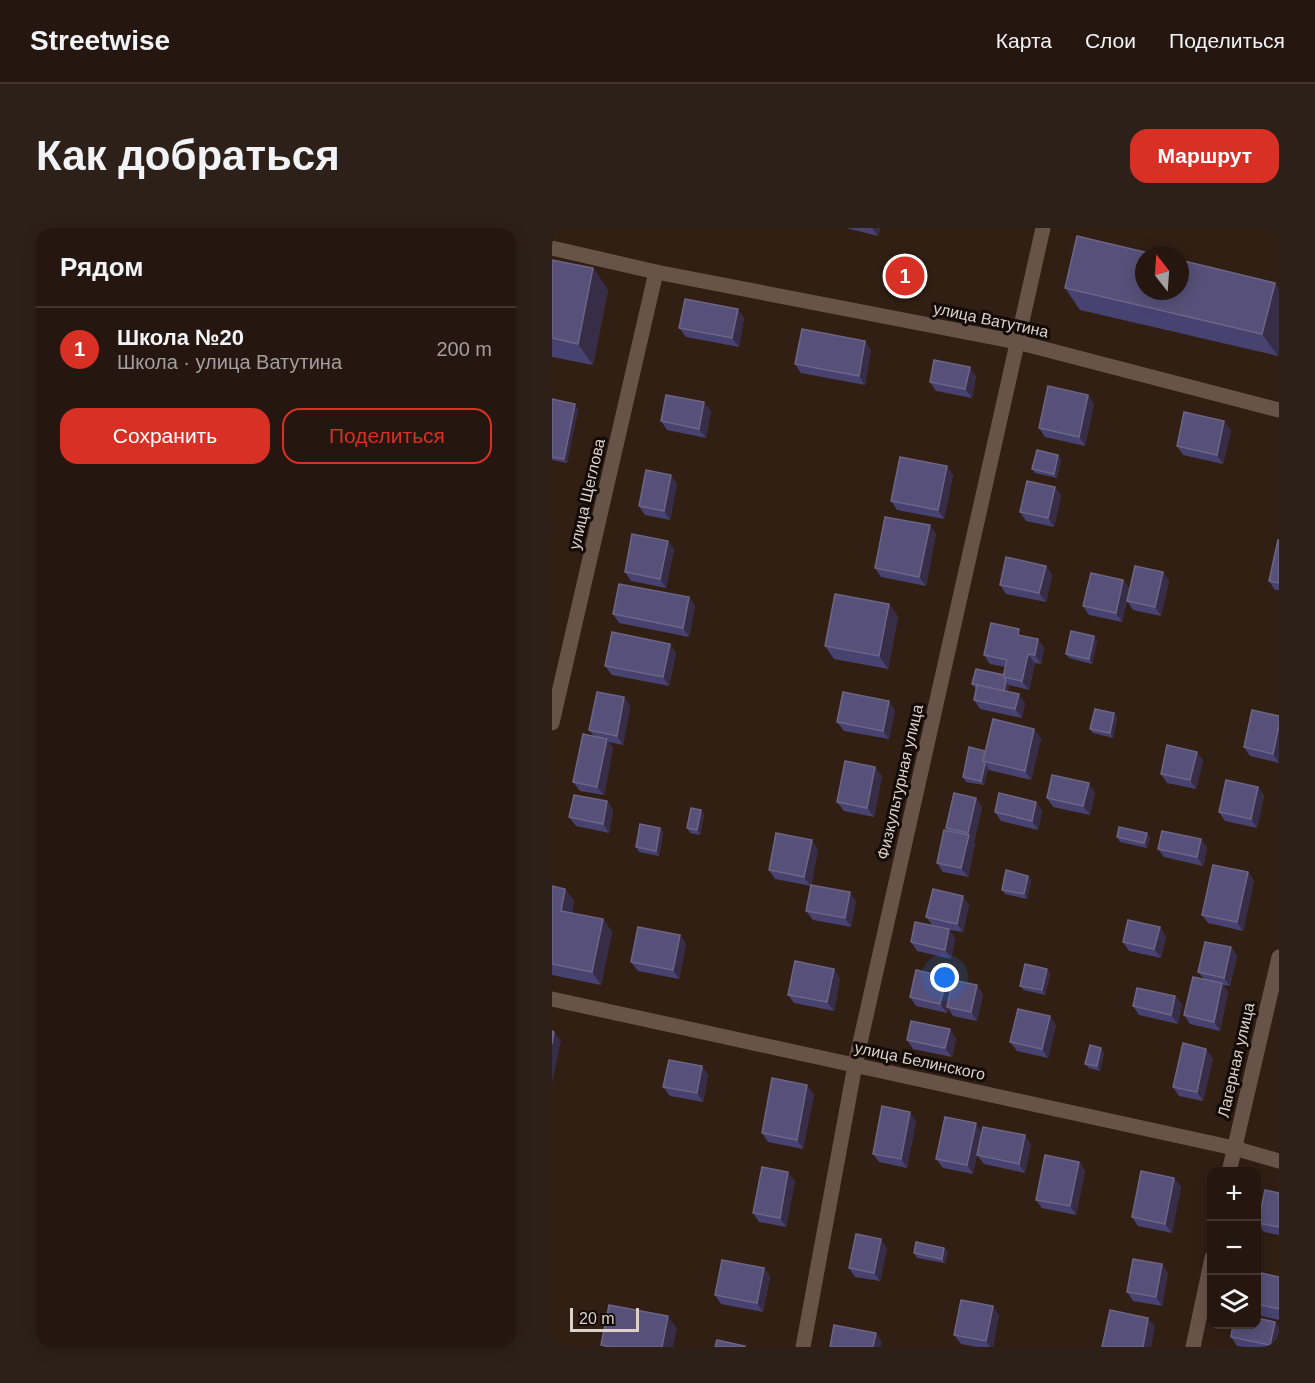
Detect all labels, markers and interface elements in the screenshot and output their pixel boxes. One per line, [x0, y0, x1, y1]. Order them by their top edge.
text: Streetwise [30, 25, 170, 56]
text: Карта [996, 29, 1052, 52]
text: Слои [1085, 29, 1136, 52]
text: Поделиться [1169, 29, 1285, 52]
button: Маршрут [1130, 129, 1279, 183]
text: Как добраться [36, 132, 340, 179]
north arrow [1135, 246, 1189, 300]
text: Рядом [60, 252, 143, 282]
pin: 1 [886, 254, 924, 298]
street label: улица Ватутина [932, 300, 1050, 341]
text: Школа №20 [117, 325, 244, 350]
text: 1 [74, 338, 85, 360]
text: 200 m [436, 338, 492, 360]
text: Школа · улица Ватутина [117, 351, 342, 373]
button: Сохранить [60, 408, 270, 464]
button: Поделиться [282, 408, 492, 464]
street label: улица Щеглова [566, 437, 608, 551]
street label: Физкультурная улица [874, 703, 926, 861]
your location [930, 963, 959, 992]
street label: Лагерная улица [1215, 1001, 1258, 1119]
street label: улица Белинского [853, 1039, 987, 1083]
map controls [1207, 1167, 1261, 1329]
button: + [1207, 1167, 1261, 1221]
button: − [1207, 1221, 1261, 1275]
button: layers [1207, 1275, 1261, 1329]
scale bar [570, 1305, 639, 1332]
text: 20 m [579, 1310, 615, 1327]

